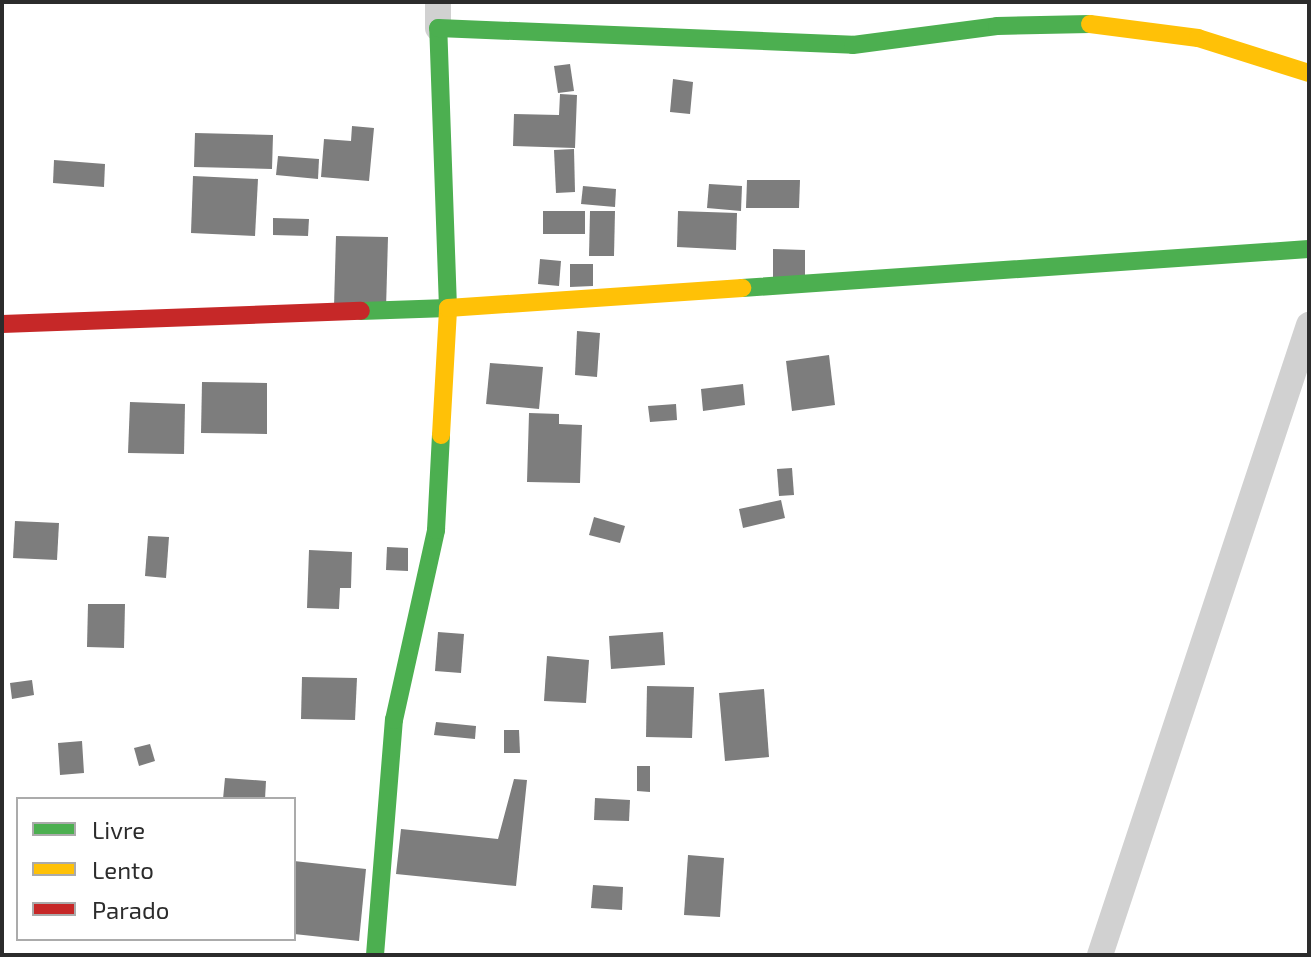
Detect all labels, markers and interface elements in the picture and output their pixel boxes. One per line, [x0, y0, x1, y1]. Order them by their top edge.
legend [16, 797, 296, 941]
text: Livre [92, 815, 145, 844]
text: Lento [92, 855, 154, 884]
text: Parado [92, 895, 169, 924]

